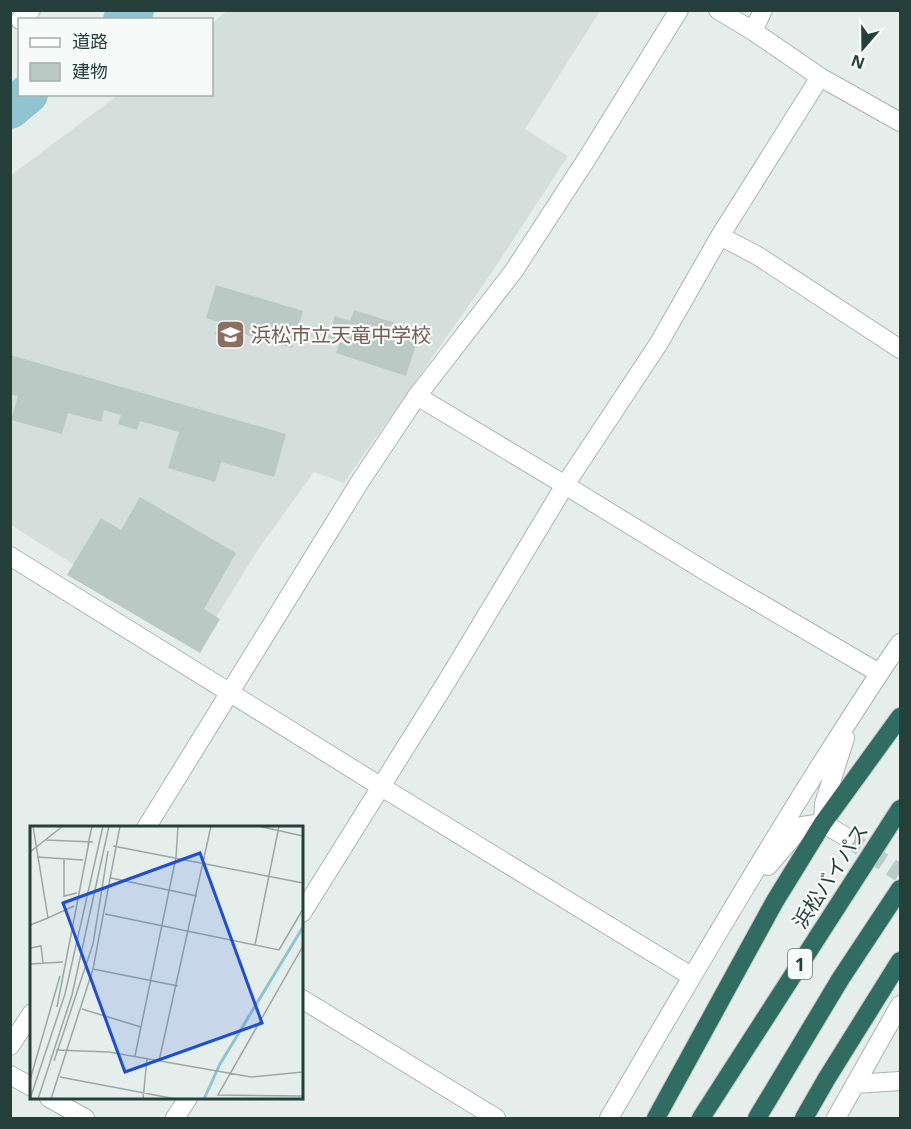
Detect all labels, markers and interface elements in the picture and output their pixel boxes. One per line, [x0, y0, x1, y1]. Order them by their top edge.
legend [18, 18, 213, 96]
north arrow [833, 18, 893, 78]
text: 道路 [72, 29, 108, 53]
text: N [848, 50, 868, 75]
text: 建物 [72, 59, 108, 83]
school or university icon: 浜松市立天竜中学校 [214, 318, 246, 350]
place label: 浜松市立天竜中学校 [251, 321, 431, 348]
street label: 浜松バイパス [786, 818, 874, 934]
inset map [30, 826, 303, 1099]
road number: 1 [788, 949, 812, 979]

